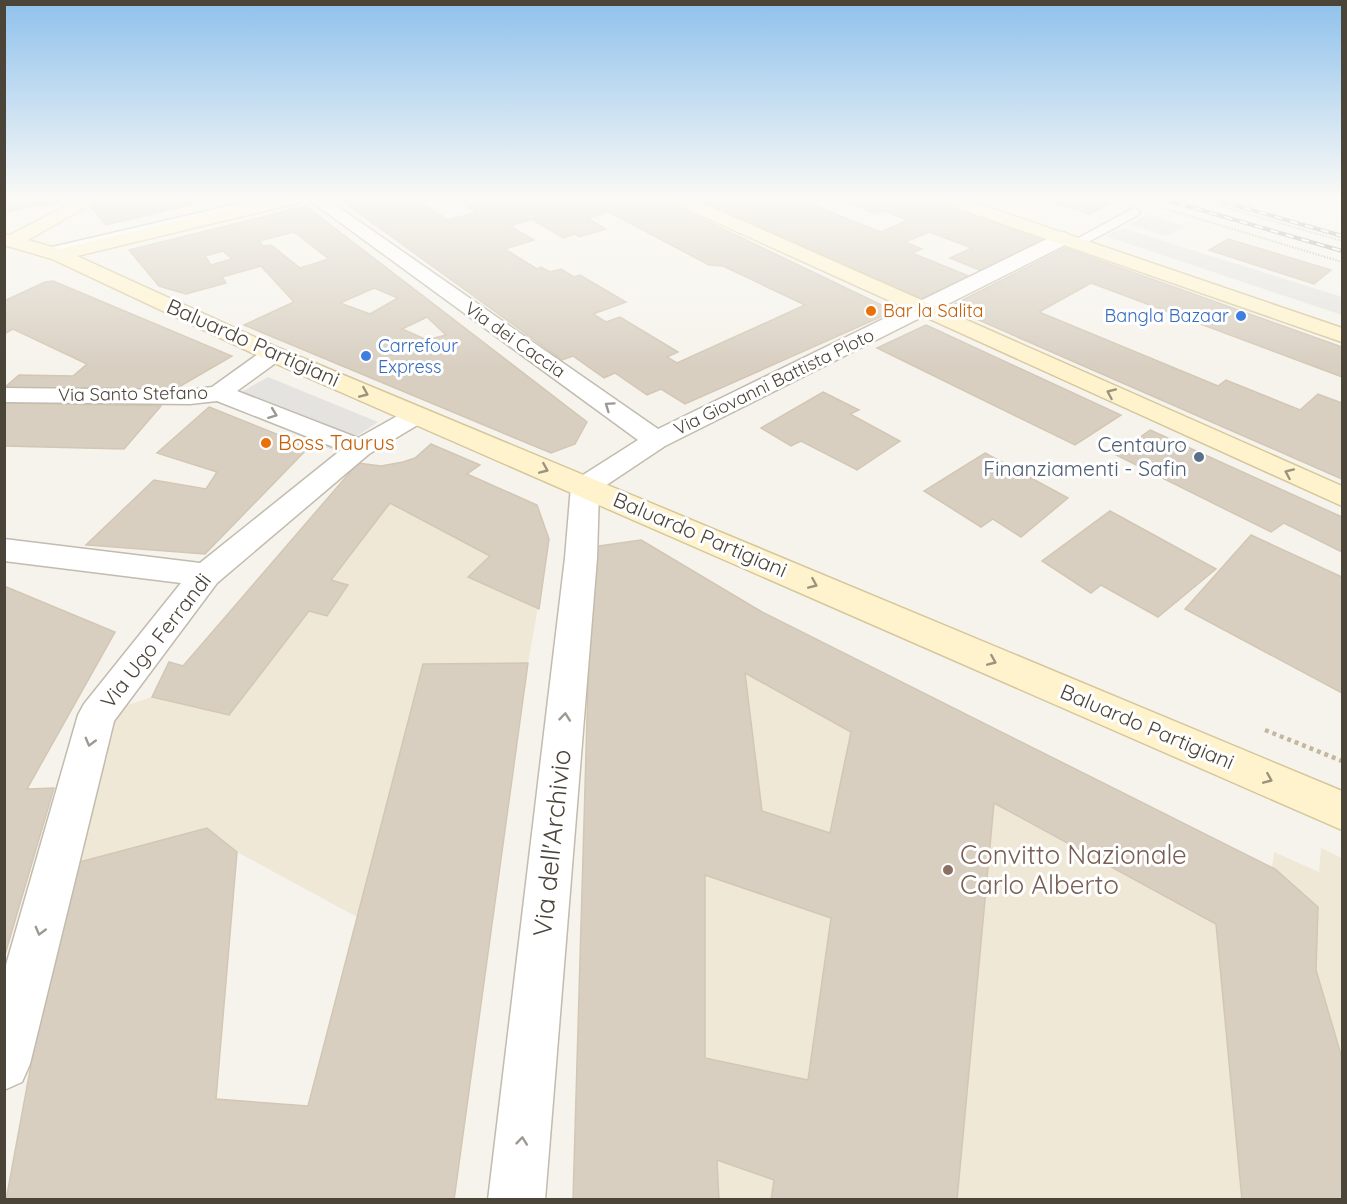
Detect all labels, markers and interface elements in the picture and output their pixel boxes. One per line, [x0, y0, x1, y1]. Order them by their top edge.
street label: Baluardo Partigiani [163, 292, 344, 392]
street label: Via dei Caccia [461, 296, 570, 383]
place label: Bar la Salita [883, 299, 983, 322]
marker: Bar la Salita [864, 304, 878, 318]
place label: Bangla Bazaar [1105, 304, 1229, 327]
marker: Bangla Bazaar [1234, 309, 1248, 323]
street label: Via Giovanni Battista Ploto [670, 323, 878, 440]
place label: Carrefour Express [378, 334, 458, 378]
marker: Carrefour Express [359, 349, 373, 363]
street label: Via Santo Stefano [58, 381, 208, 406]
one-way arrow [358, 386, 369, 398]
one-way arrow [1107, 388, 1118, 400]
one-way arrow [604, 402, 615, 413]
one-way arrow [267, 407, 278, 419]
place label: Boss Taurus [278, 429, 395, 455]
place label: Centauro Finanziamenti - Safin [983, 431, 1187, 481]
marker: Boss Taurus [259, 436, 273, 450]
marker: Centauro Finanziamenti - Safin [1192, 450, 1206, 464]
one-way arrow [538, 462, 549, 474]
one-way arrow [1285, 469, 1296, 481]
street label: Baluardo Partigiani [610, 486, 791, 582]
street label: Via Ugo Ferrandi [94, 568, 216, 713]
one-way arrow [806, 577, 817, 589]
one-way arrow [986, 654, 997, 666]
street label: Baluardo Partigiani [1057, 678, 1238, 774]
one-way arrow [558, 713, 571, 722]
one-way arrow [85, 737, 97, 747]
street label: Via dell'Archivio [525, 748, 578, 938]
one-way arrow [1261, 772, 1272, 784]
place label: Convitto Nazionale Carlo Alberto [960, 838, 1187, 901]
marker: Convitto Nazionale Carlo Alberto [941, 863, 955, 877]
one-way arrow [35, 925, 47, 936]
one-way arrow [515, 1137, 528, 1146]

